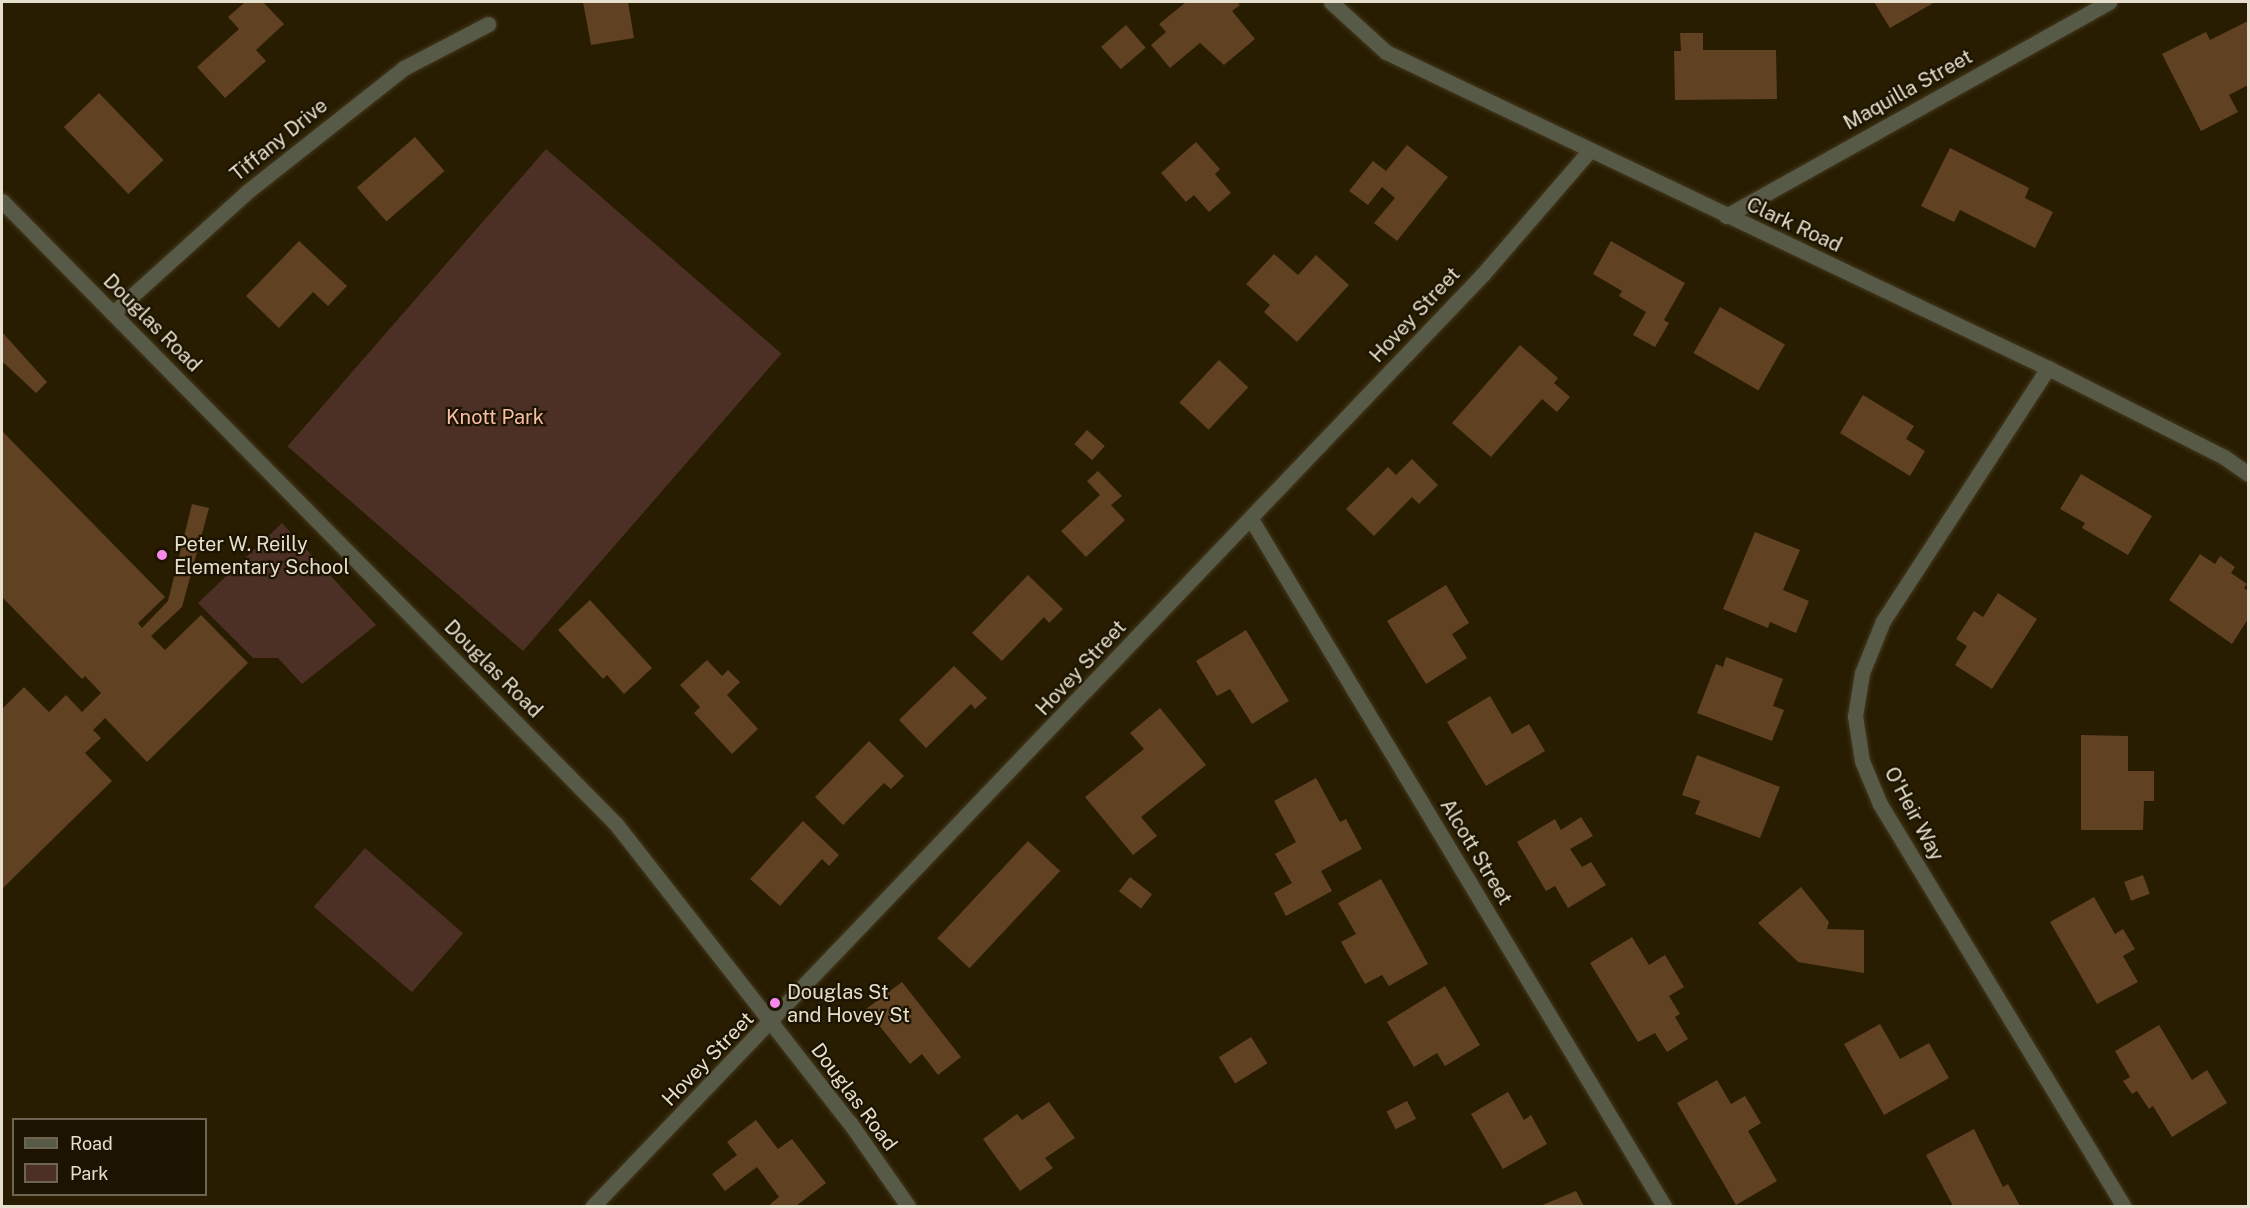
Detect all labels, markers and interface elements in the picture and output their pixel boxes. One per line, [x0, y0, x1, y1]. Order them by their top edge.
street label: Maquilla Street [1839, 45, 1977, 135]
street label: Tiffany Drive [226, 94, 332, 186]
street label: Clark Road [1743, 193, 1845, 257]
street label: Hovey Street [1365, 262, 1465, 368]
street label: Douglas Road [98, 269, 206, 377]
park label: Knott Park [446, 405, 544, 429]
place label: Peter W. Reilly Elementary School [174, 532, 350, 579]
marker: Peter W. Reilly Elementary School [155, 548, 169, 562]
street label: Douglas Road [439, 615, 547, 723]
street label: Hovey Street [1031, 615, 1131, 721]
street label: O'Heir Way [1879, 763, 1949, 865]
street label: Alcott Street [1435, 795, 1517, 909]
place label: Douglas St and Hovey St [787, 980, 910, 1027]
marker: Douglas St and Hovey St [768, 996, 782, 1010]
street label: Hovey Street [657, 1007, 759, 1111]
street label: Douglas Road [806, 1038, 902, 1156]
legend [12, 1118, 207, 1196]
text: Road [70, 1133, 113, 1154]
text: Park [70, 1163, 108, 1184]

